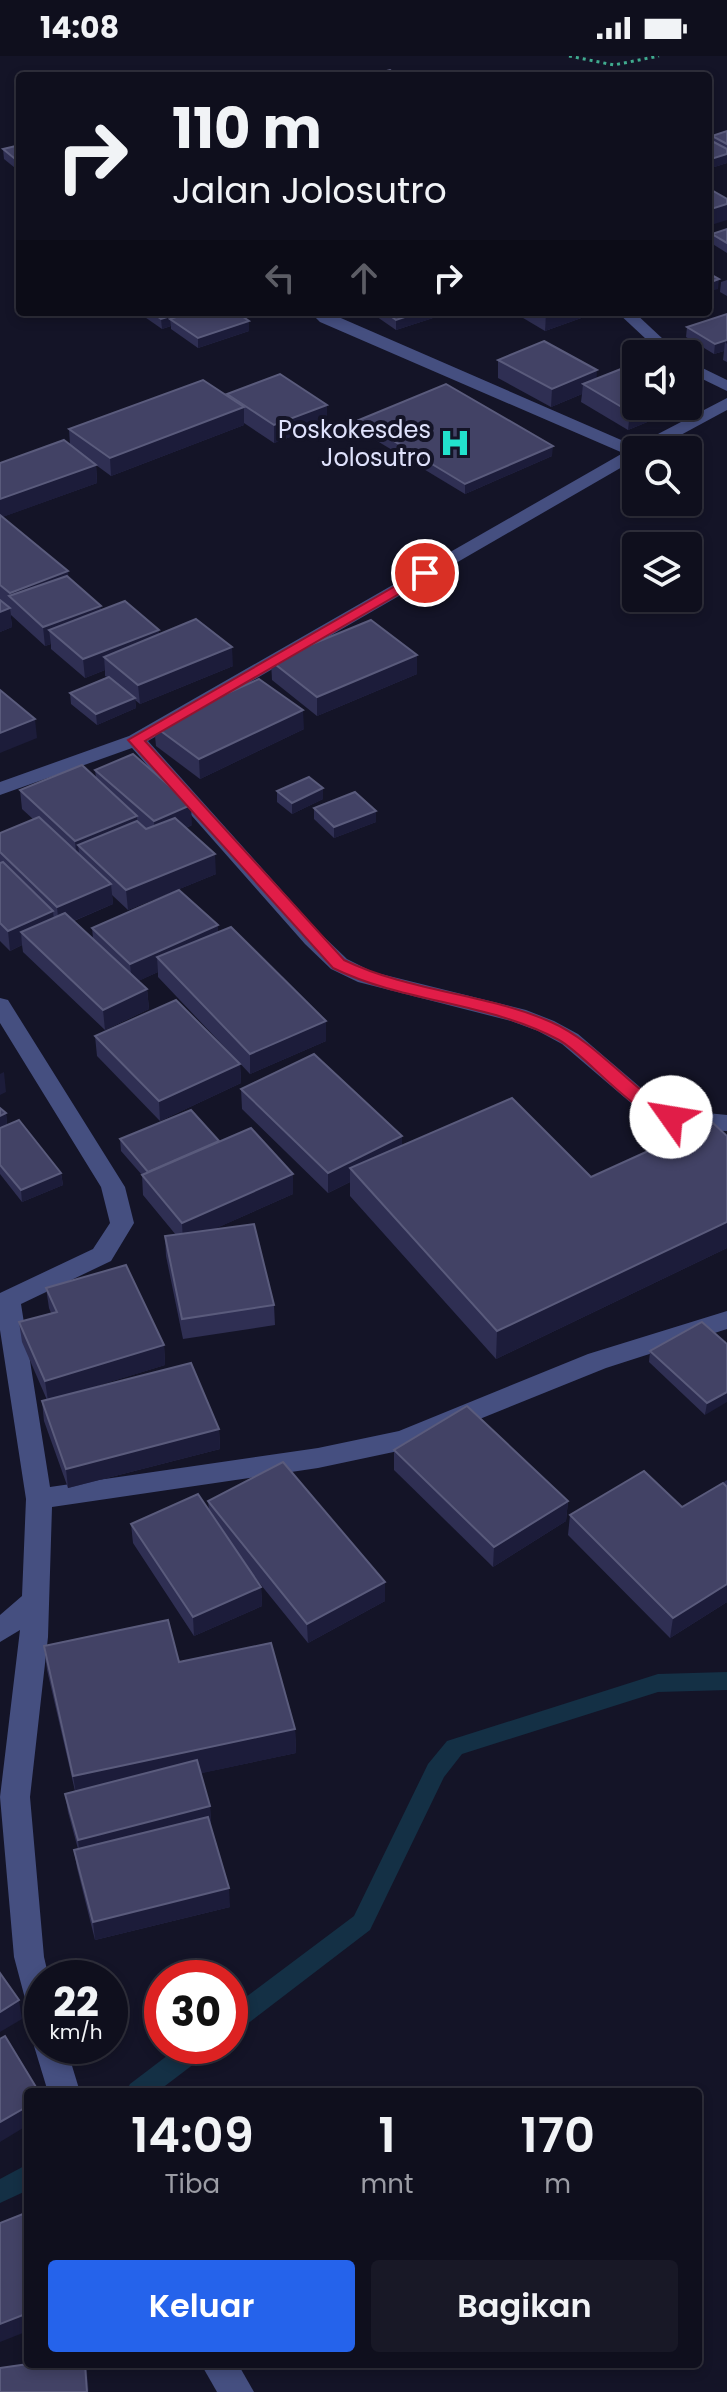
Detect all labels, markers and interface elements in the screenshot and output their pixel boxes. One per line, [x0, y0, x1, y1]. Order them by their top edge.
text: 14:08 [40, 6, 119, 49]
text: 110 m [172, 89, 322, 168]
icon: right [40, 104, 144, 208]
text: Jalan Jolosutro [172, 165, 447, 216]
icon: left [258, 256, 302, 300]
icon: ahead [342, 256, 386, 300]
icon: right [426, 256, 470, 300]
map controls [622, 340, 702, 612]
button: sound [622, 340, 702, 420]
place label: Poskokesdes Jolosutro [278, 413, 431, 474]
hospital icon: Poskokesdes Jolosutro [438, 426, 472, 460]
button: search [622, 436, 702, 516]
button: layers [622, 532, 702, 612]
pin [391, 539, 459, 607]
icon: arrive [403, 551, 447, 595]
position arrow [629, 1075, 713, 1159]
speed limit sign: 30 [144, 1960, 248, 2064]
text: 22 [53, 1974, 99, 2030]
text: km/h [49, 2018, 103, 2046]
text: 14:09 [131, 2102, 254, 2169]
text: 1 [378, 2102, 396, 2169]
text: 170 [520, 2102, 595, 2169]
text: Tiba [164, 2166, 220, 2202]
text: mnt [361, 2166, 413, 2202]
text: m [544, 2166, 571, 2202]
button: Keluar [48, 2260, 355, 2352]
button: Bagikan [371, 2260, 678, 2352]

